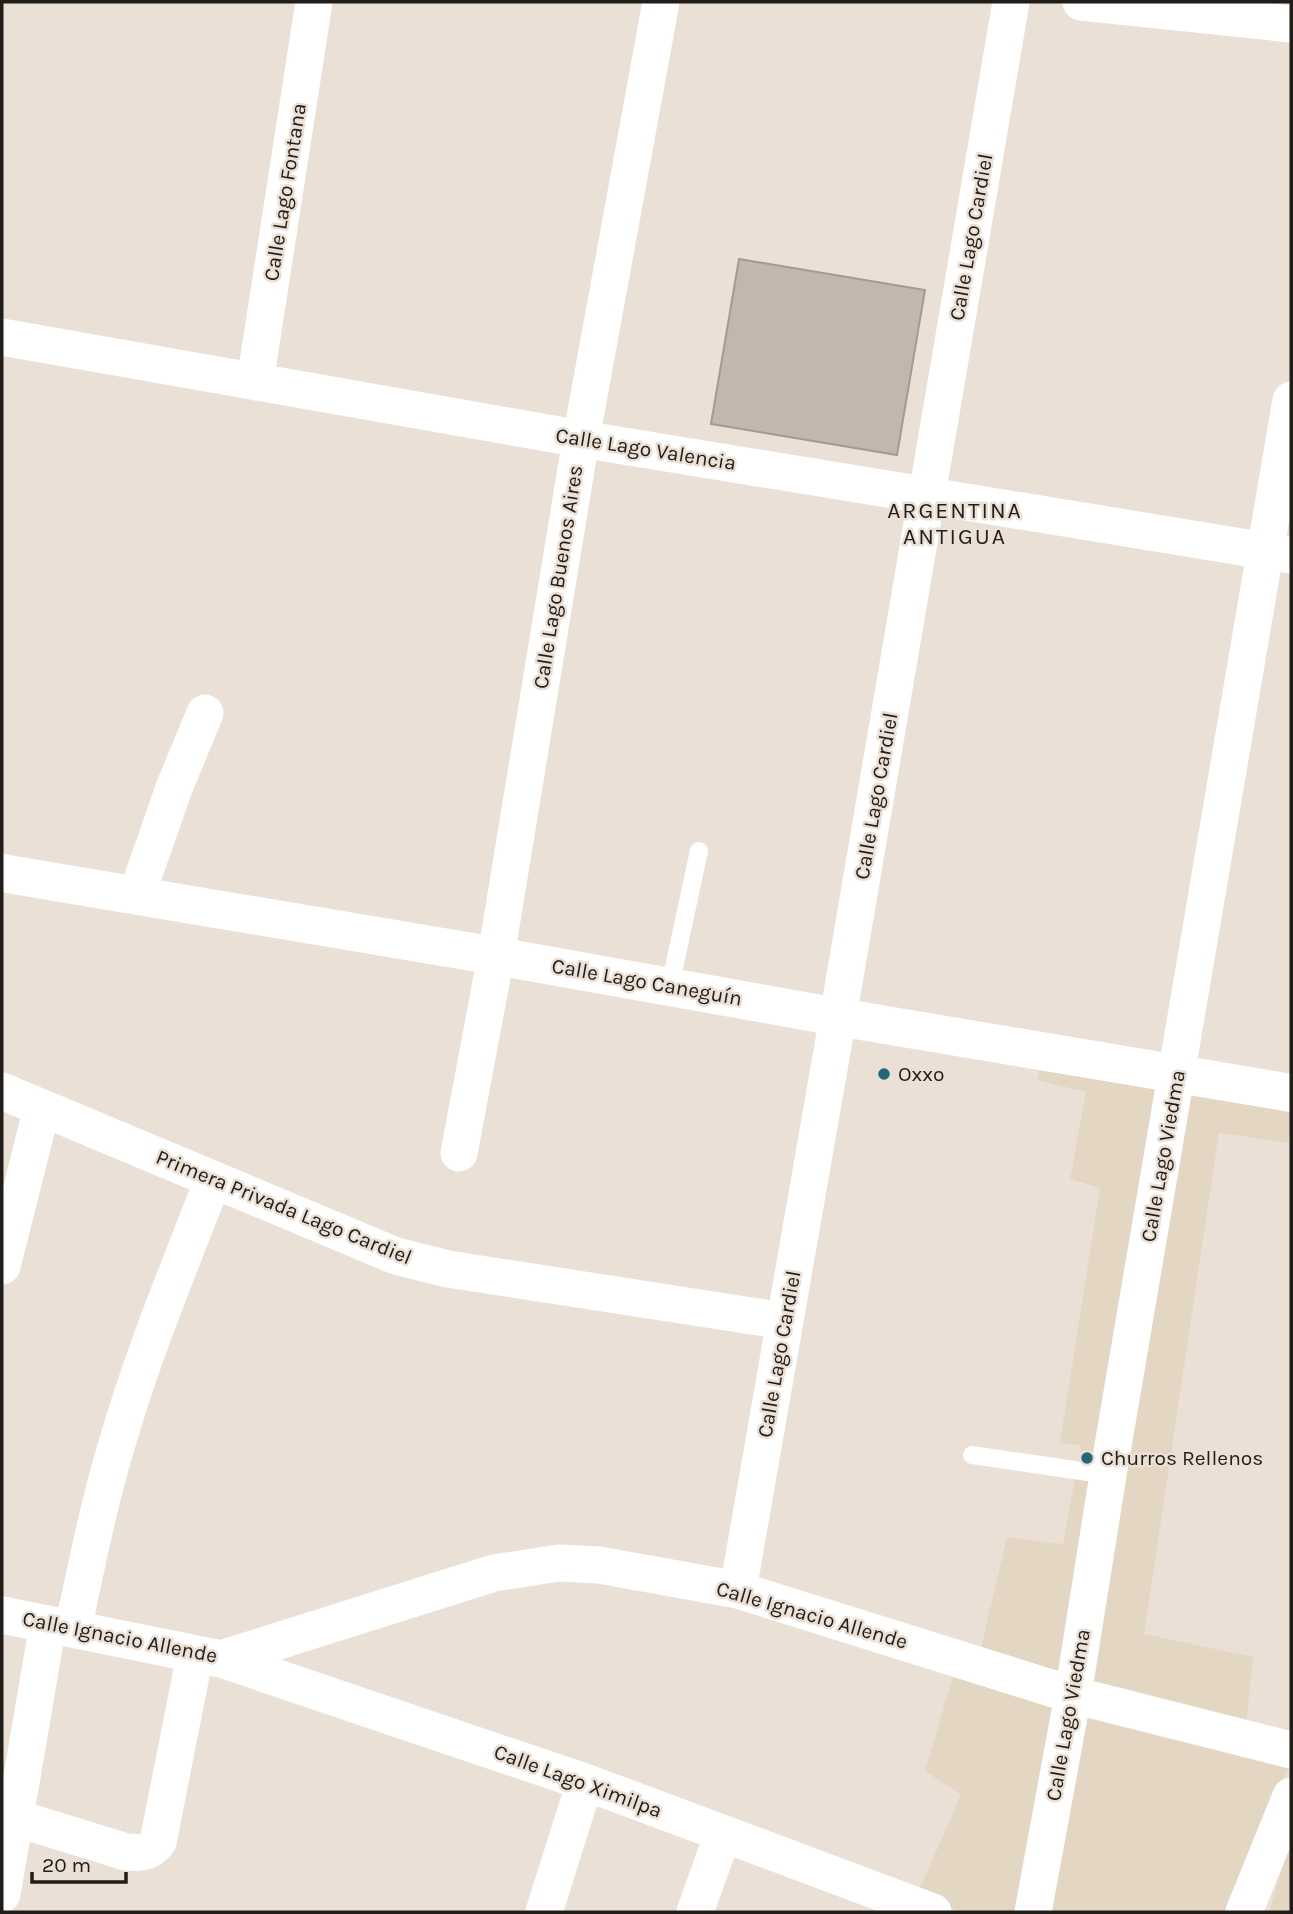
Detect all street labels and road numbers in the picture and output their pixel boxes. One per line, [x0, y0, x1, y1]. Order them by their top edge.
street label: Calle Lago Fontana [259, 101, 311, 283]
street label: Calle Lago Cardiel [945, 152, 997, 322]
street label: Calle Lago Valencia [554, 423, 738, 475]
street label: Calle Lago Buenos Aires [528, 463, 588, 691]
street label: Calle Lago Cardiel [850, 711, 902, 881]
street label: Calle Lago Caneguín [550, 953, 744, 1011]
street label: Calle Lago Viedma [1136, 1068, 1190, 1244]
street label: Primera Privada Lago Cardiel [153, 1145, 415, 1269]
street label: Calle Lago Cardiel [753, 1269, 805, 1439]
street label: Calle Ignacio Allende [714, 1576, 910, 1654]
street label: Calle Ignacio Allende [21, 1606, 219, 1668]
street label: Calle Lago Viedma [1041, 1627, 1095, 1803]
street label: Calle Lago Ximilpa [491, 1739, 665, 1823]

